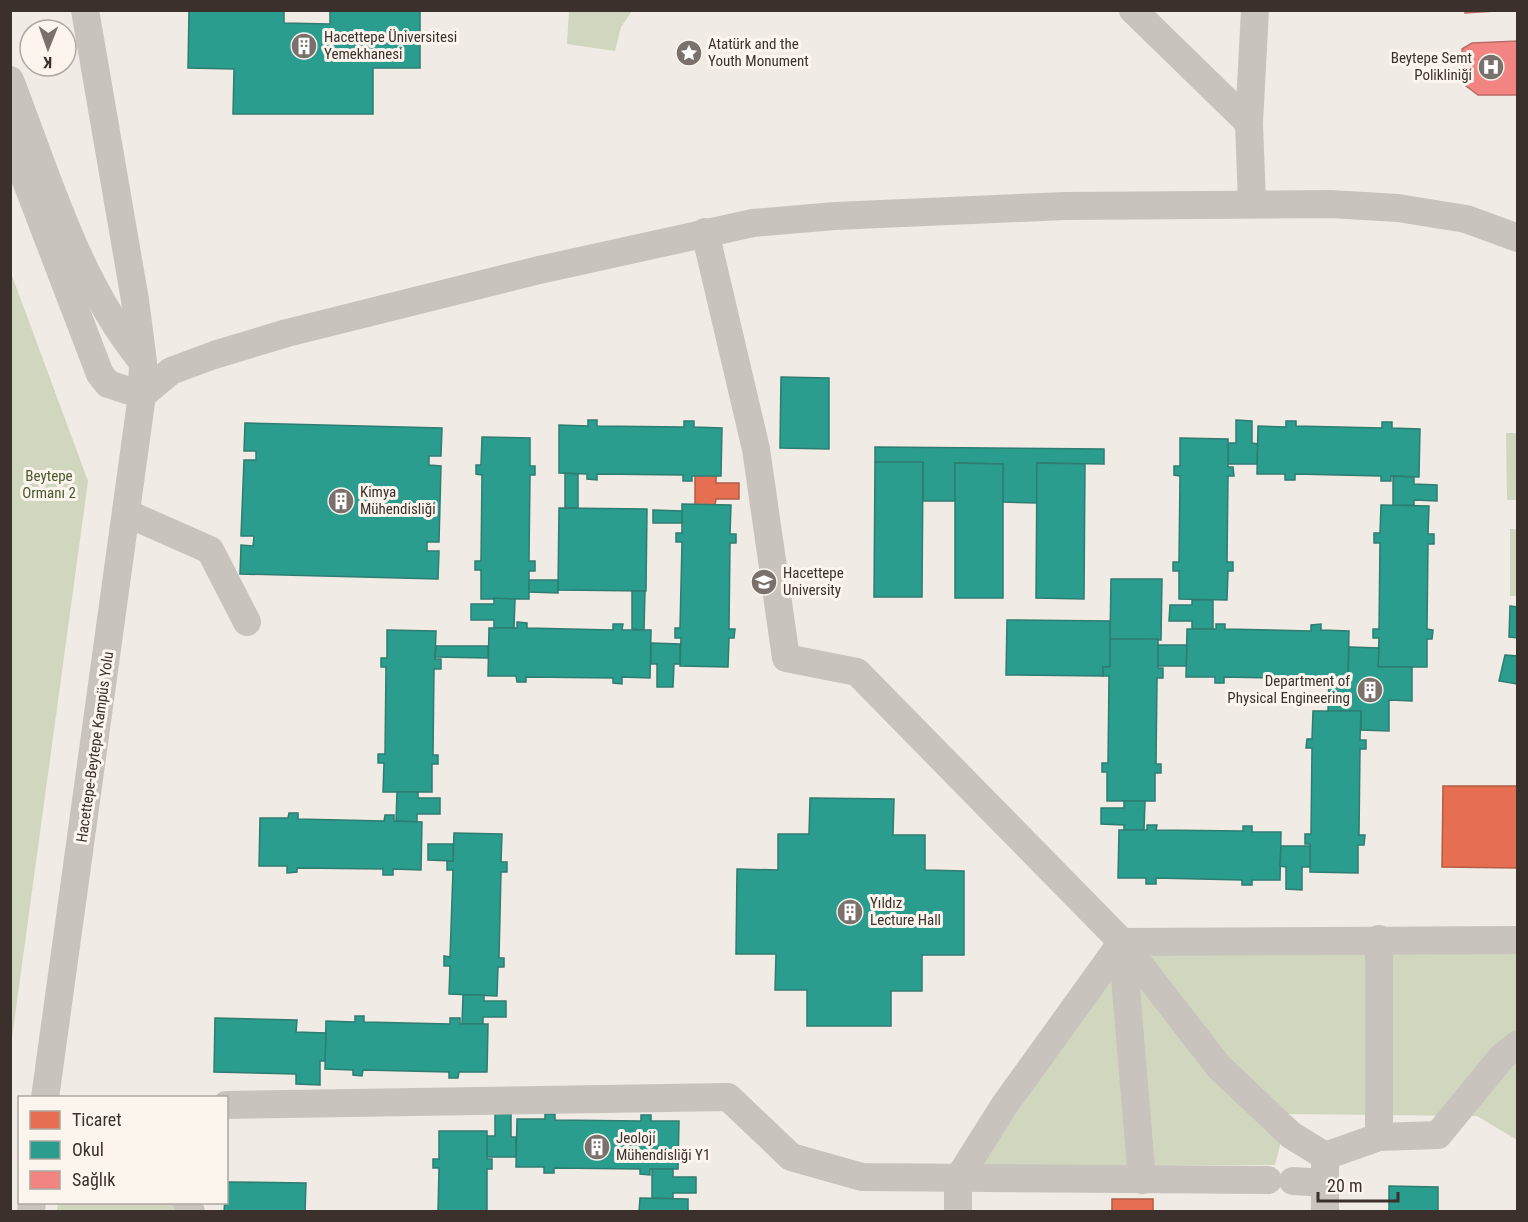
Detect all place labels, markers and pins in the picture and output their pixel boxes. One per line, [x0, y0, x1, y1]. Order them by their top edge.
place label: Hacettepe Üniversitesi Yemekhanesi [324, 28, 457, 63]
building icon: Hacettepe Üniversitesi Yemekhanesi [289, 31, 319, 61]
place label: Atatürk and the Youth Monument [708, 35, 809, 70]
place icon: Atatürk and the Youth Monument [674, 38, 704, 68]
place label: Beytepe Semt Polikliniği [1391, 49, 1472, 84]
hospital icon: Beytepe Semt Polikliniği [1476, 52, 1506, 82]
place label: Kimya Mühendisliği [360, 483, 436, 518]
building icon: Kimya Mühendisliği [326, 486, 356, 516]
place label: Hacettepe University [783, 564, 844, 599]
school or university icon: Hacettepe University [749, 567, 779, 597]
place label: Department of Physical Engineering [1227, 672, 1350, 707]
building icon: Department of Physical Engineering [1355, 675, 1385, 705]
place label: Yıldız Lecture Hall [870, 894, 941, 929]
building icon: Yıldız Lecture Hall [835, 897, 865, 927]
place label: Jeoloji Mühendisliği Y1 [616, 1129, 710, 1164]
building icon: Jeoloji Mühendisliği Y1 [582, 1132, 612, 1162]

